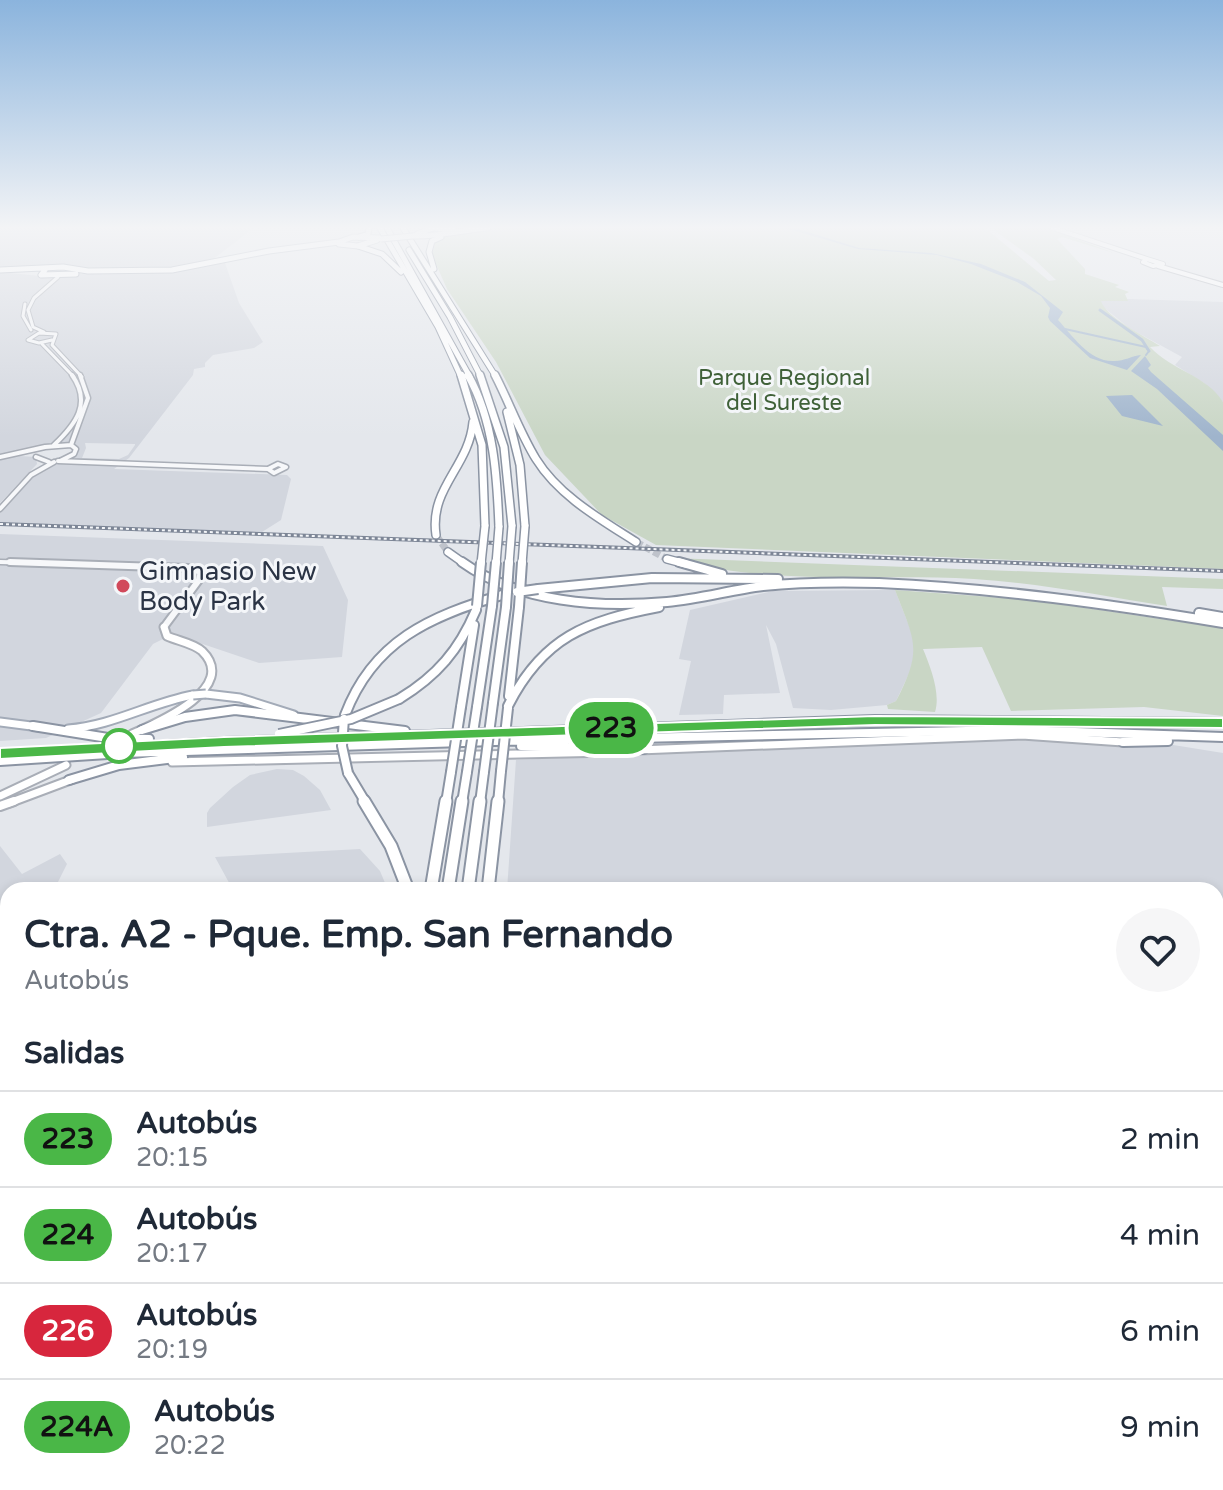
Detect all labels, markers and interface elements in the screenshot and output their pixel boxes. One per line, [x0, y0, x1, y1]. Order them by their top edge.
park label: Parque Regional del Sureste [698, 365, 870, 416]
place label: Gimnasio New Body Park [139, 556, 317, 617]
marker: Gimnasio New Body Park [114, 577, 132, 595]
line badge: 223 [565, 702, 657, 754]
text: 223 [585, 711, 637, 745]
unlabelled marker [102, 729, 136, 763]
button: heart [1116, 908, 1200, 992]
text: Ctra. A2 - Pque. Emp. San Fernando [24, 912, 673, 958]
text: Autobús [24, 965, 129, 996]
text: Salidas [24, 1035, 124, 1072]
text: Autobús [136, 1105, 257, 1142]
text: 2 min [1120, 1121, 1200, 1158]
text: 223 [42, 1122, 94, 1156]
text: 20:15 [136, 1142, 208, 1173]
text: Autobús [136, 1201, 257, 1238]
text: 4 min [1120, 1217, 1200, 1254]
text: 224 [42, 1218, 94, 1252]
text: 20:17 [136, 1238, 208, 1269]
text: Autobús [136, 1297, 257, 1334]
text: 6 min [1120, 1313, 1200, 1350]
text: 226 [42, 1314, 94, 1348]
text: 20:19 [136, 1334, 208, 1365]
text: Autobús [154, 1393, 275, 1430]
text: 9 min [1120, 1409, 1200, 1446]
text: 224A [40, 1410, 114, 1444]
text: 20:22 [154, 1430, 226, 1461]

